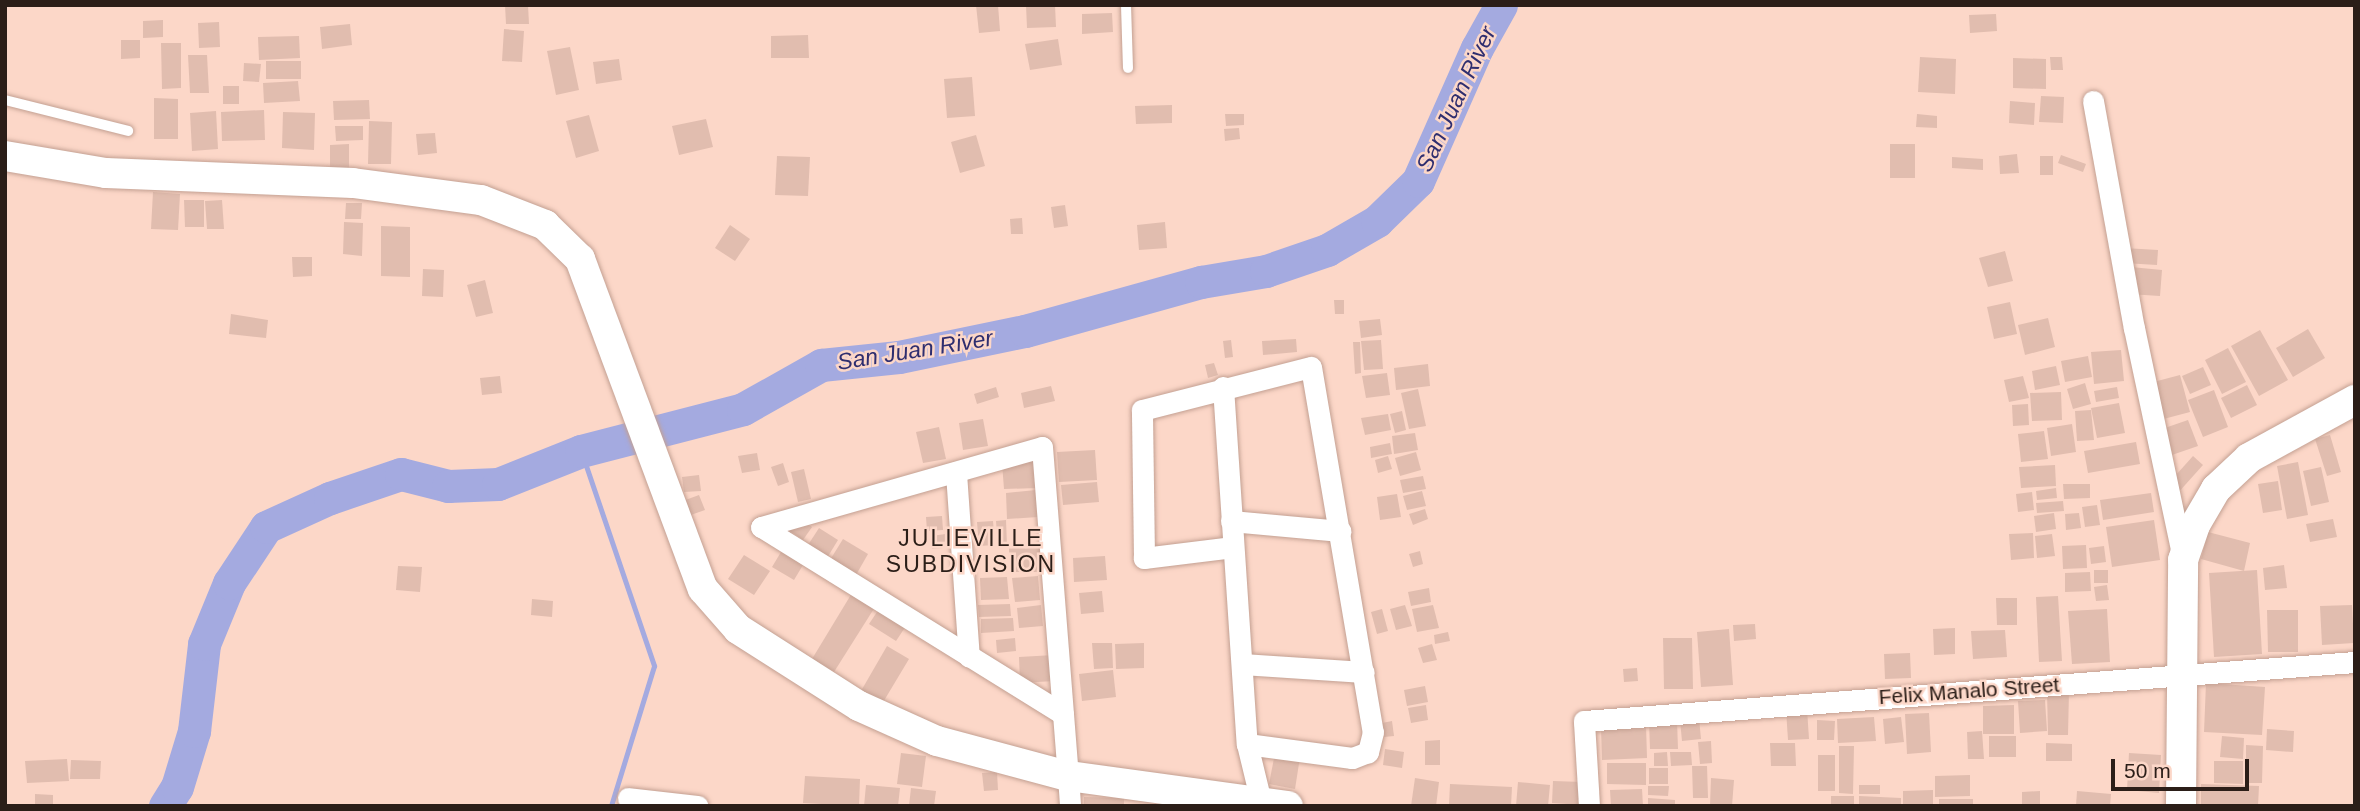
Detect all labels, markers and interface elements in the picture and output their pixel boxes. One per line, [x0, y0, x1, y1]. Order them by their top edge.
water label: San Juan River [1410, 22, 1502, 176]
water label: San Juan River [835, 324, 995, 376]
district label: JULIEVILLE SUBDIVISION [887, 524, 1055, 578]
street label: Felix Manalo Street [1878, 672, 2060, 710]
scale bar [2115, 744, 2253, 788]
text: 50 m [2124, 759, 2171, 782]

